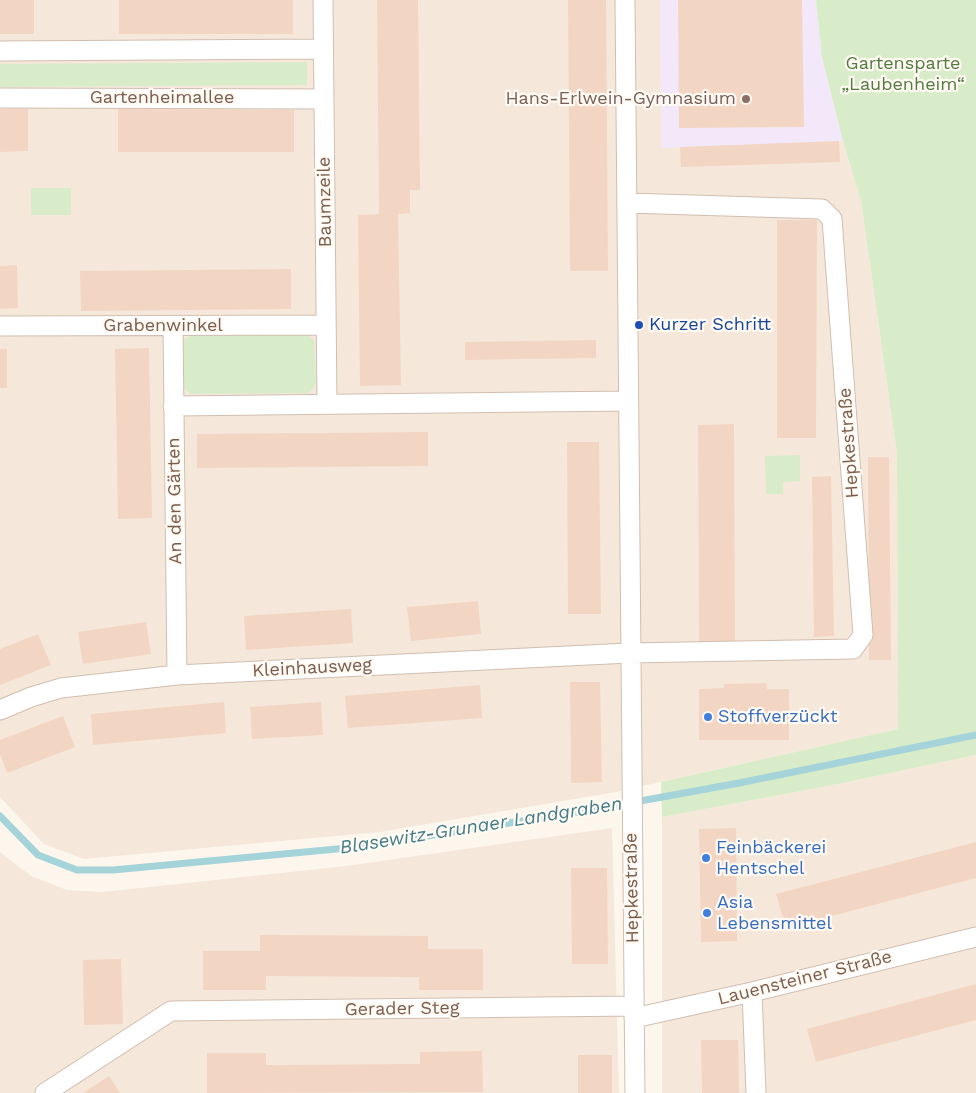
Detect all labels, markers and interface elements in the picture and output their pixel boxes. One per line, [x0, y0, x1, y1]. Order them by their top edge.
park label: Gartensparte „Laubenheim“ [841, 53, 965, 96]
street label: Gartenheimallee [90, 87, 234, 109]
place label: Hans-Erlwein-Gymnasium [505, 88, 736, 110]
marker: Hans-Erlwein-Gymnasium [740, 93, 752, 105]
street label: Baumzeile [313, 156, 337, 248]
place label: Kurzer Schritt [649, 314, 771, 336]
street label: Grabenwinkel [103, 315, 223, 337]
marker: Kurzer Schritt [633, 319, 645, 331]
street label: Hepkestraße [834, 387, 864, 499]
street label: An den Gärten [163, 437, 187, 565]
street label: Kleinhausweg [252, 654, 372, 682]
place label: Stoffverzückt [718, 706, 838, 728]
marker: Stoffverzückt [702, 711, 714, 723]
water label: Blasewitz‐Grunaer Landgraben [338, 792, 624, 860]
street label: Hepkestraße [620, 832, 644, 944]
place label: Feinbäckerei Hentschel [716, 837, 826, 880]
marker: Feinbäckerei Hentschel [700, 852, 712, 864]
place label: Asia Lebensmittel [717, 892, 832, 934]
marker: Asia Lebensmittel [701, 907, 713, 919]
street label: Lauensteiner Straße [716, 946, 894, 1010]
street label: Gerader Steg [344, 997, 460, 1021]

